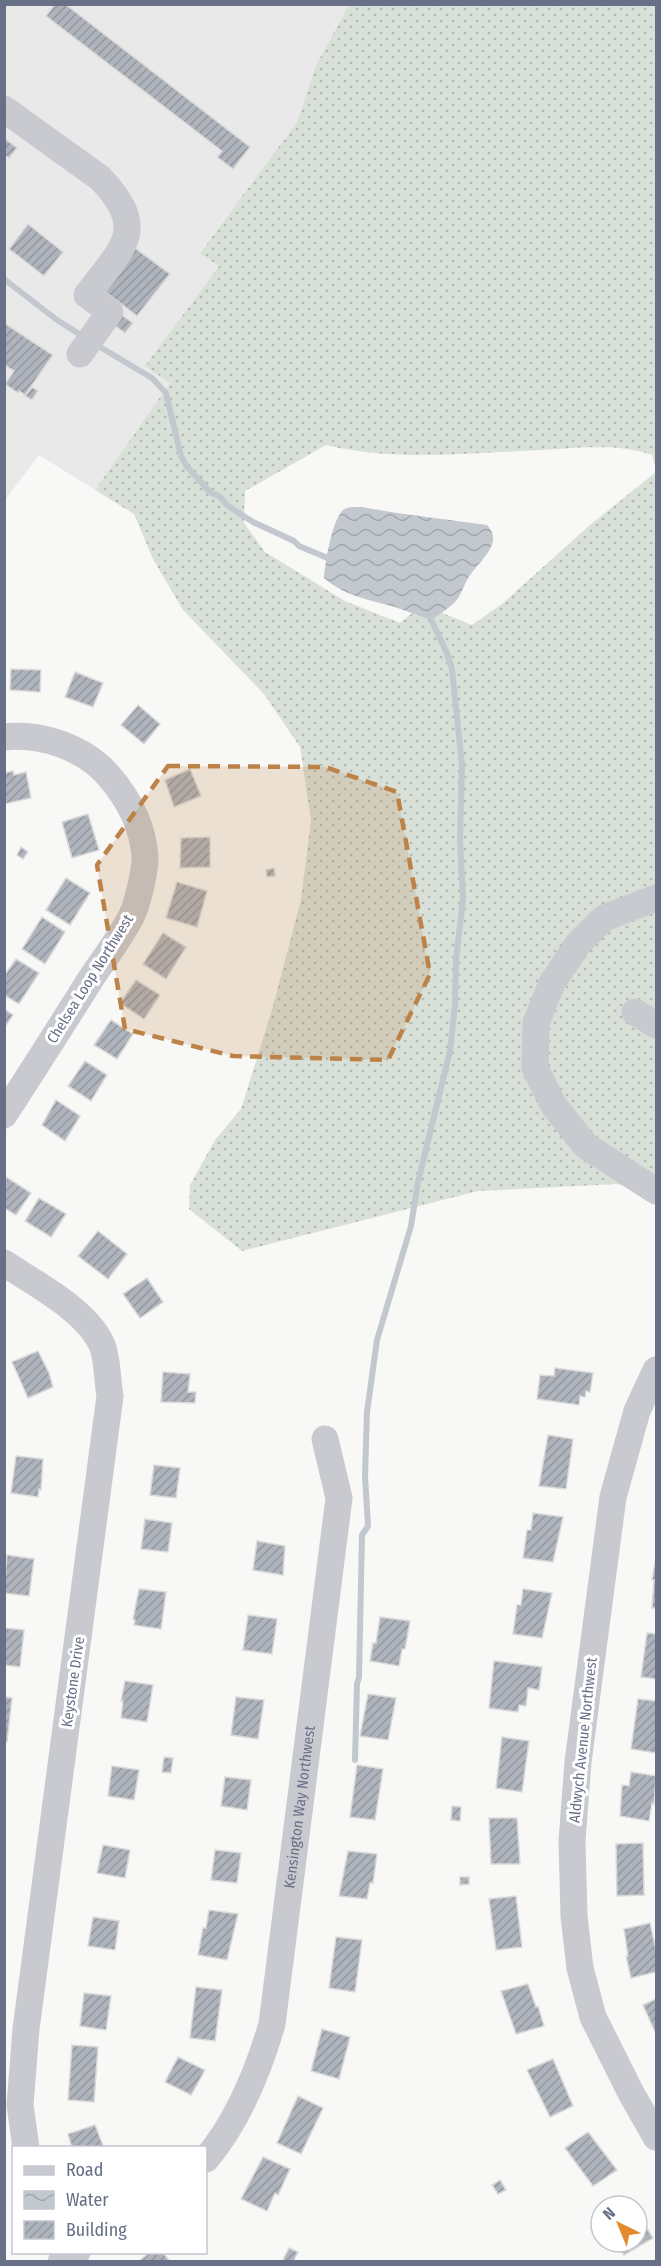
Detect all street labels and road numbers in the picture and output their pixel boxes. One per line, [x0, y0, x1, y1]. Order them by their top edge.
street label: Chelsea Loop Northwest [43, 911, 137, 1047]
street label: Keystone Drive [58, 1636, 88, 1728]
street label: Aldwych Avenue Northwest [565, 1656, 601, 1824]
street label: Kensington Way Northwest [280, 1724, 319, 1890]

